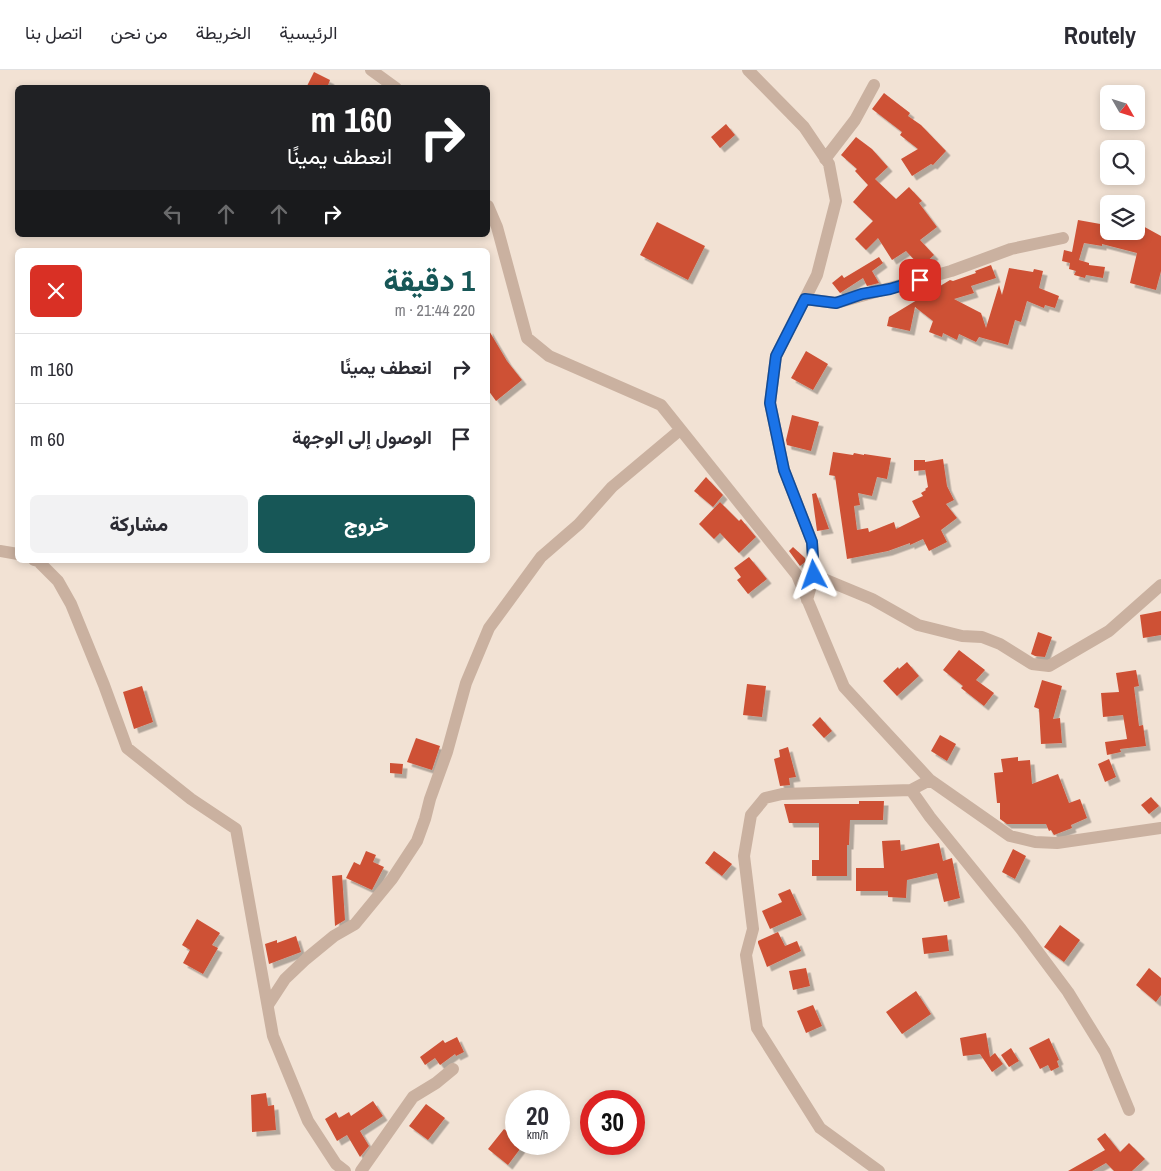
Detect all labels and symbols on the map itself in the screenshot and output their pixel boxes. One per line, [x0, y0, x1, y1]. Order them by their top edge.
north arrow [1100, 85, 1145, 130]
pin [899, 259, 941, 301]
position arrow [787, 548, 839, 600]
speed limit sign: 30 [580, 1090, 645, 1155]

